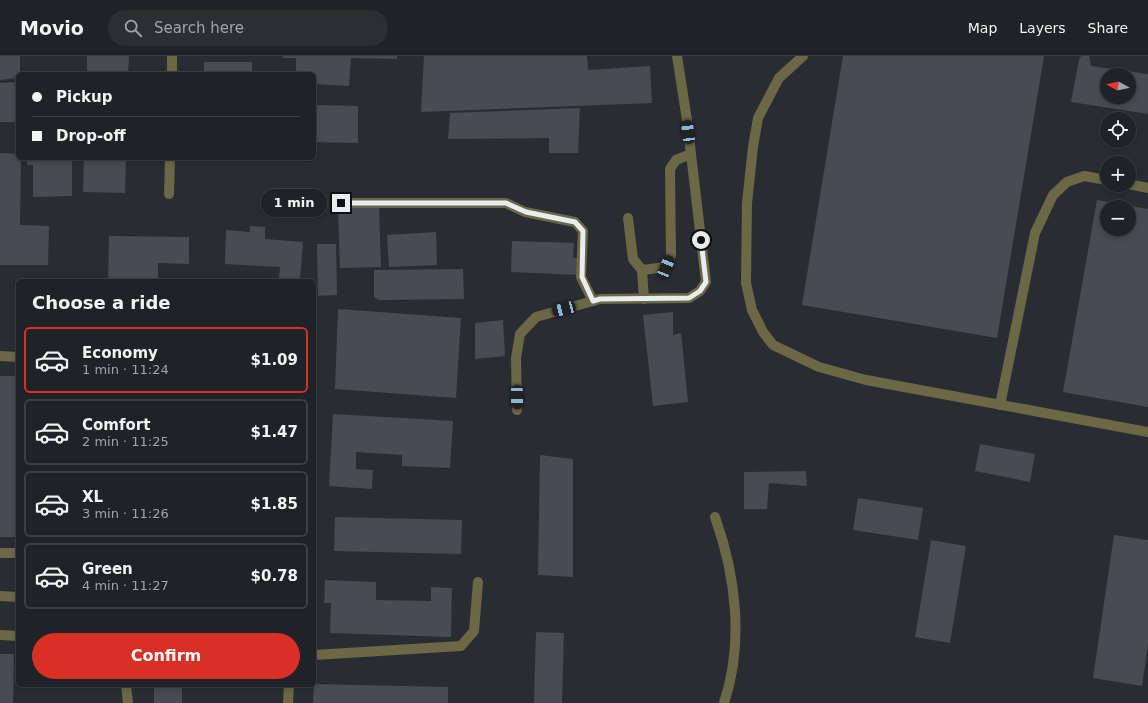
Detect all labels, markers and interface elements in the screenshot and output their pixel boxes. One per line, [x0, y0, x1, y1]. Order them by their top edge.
search box [108, 10, 388, 46]
text: Movio [20, 17, 84, 39]
icon: search [122, 17, 144, 39]
text: Search here [154, 19, 244, 37]
text: Map [968, 20, 997, 36]
text: Layers [1019, 20, 1066, 36]
text: Share [1088, 20, 1128, 36]
north arrow [1100, 68, 1136, 104]
map controls [1100, 68, 1136, 236]
text: Pickup [56, 88, 112, 106]
button: locate [1100, 112, 1136, 148]
car [681, 119, 695, 145]
text: Drop-off [56, 127, 126, 145]
button: + [1100, 156, 1136, 192]
callout: 1 min [261, 189, 327, 217]
route end [332, 194, 350, 212]
text: 1 min [274, 195, 314, 210]
button: − [1100, 200, 1136, 236]
route start [692, 231, 710, 249]
car [656, 254, 676, 280]
text: Choose a ride [32, 292, 171, 313]
car [551, 300, 577, 318]
icon: car [34, 342, 70, 378]
text: Economy [82, 344, 158, 362]
text: $1.09 [251, 351, 298, 369]
text: 1 min · 11:24 [82, 362, 169, 377]
car [511, 385, 523, 409]
icon: car [34, 414, 70, 450]
text: Comfort [82, 416, 150, 434]
text: $1.47 [251, 423, 298, 441]
text: 2 min · 11:25 [82, 434, 169, 449]
icon: car [34, 486, 70, 522]
text: XL [82, 488, 103, 506]
text: $1.85 [251, 495, 298, 513]
text: 3 min · 11:26 [82, 506, 169, 521]
icon: car [34, 558, 70, 594]
text: Green [82, 560, 133, 578]
text: $0.78 [251, 567, 298, 585]
text: 4 min · 11:27 [82, 578, 169, 593]
button: Confirm [32, 633, 300, 679]

